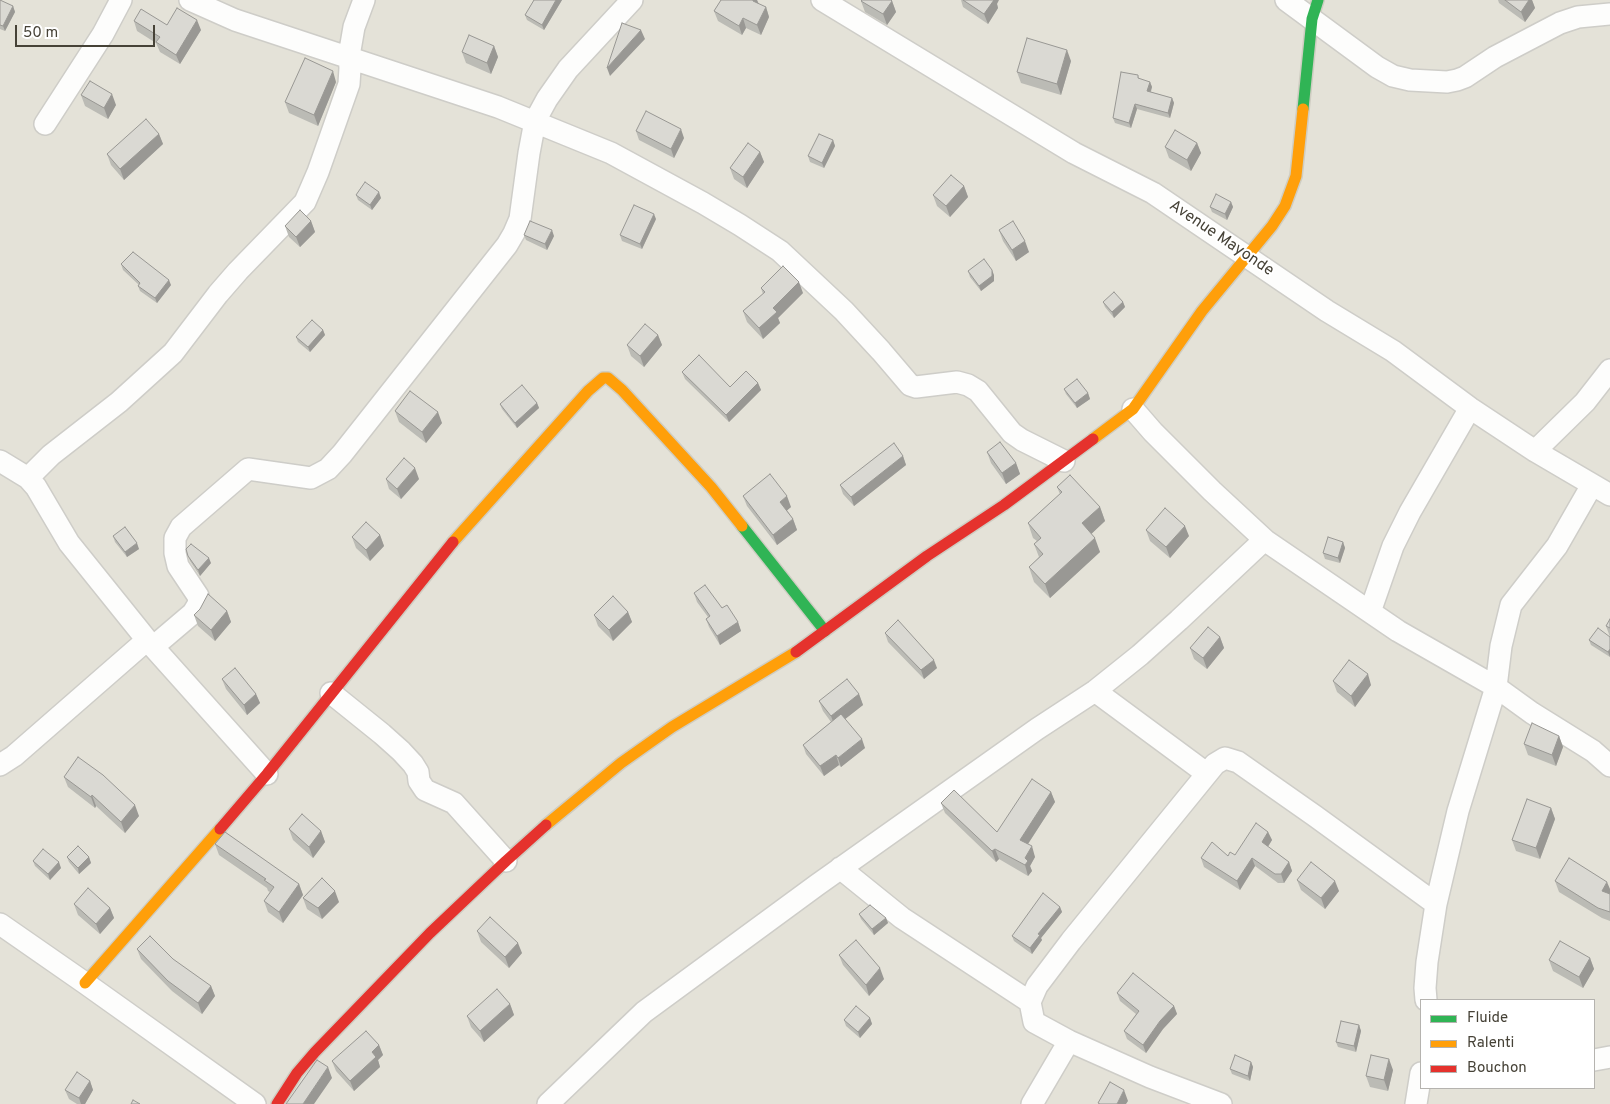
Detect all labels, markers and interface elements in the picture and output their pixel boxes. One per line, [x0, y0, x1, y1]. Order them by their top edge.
scale bar [18, 15, 158, 47]
text: 50 m [23, 24, 58, 43]
street label: Avenue Mayonde [1165, 197, 1277, 281]
legend [1420, 999, 1595, 1089]
text: Fluide [1467, 1009, 1508, 1028]
text: Ralenti [1467, 1034, 1514, 1053]
text: Bouchon [1467, 1059, 1527, 1078]

